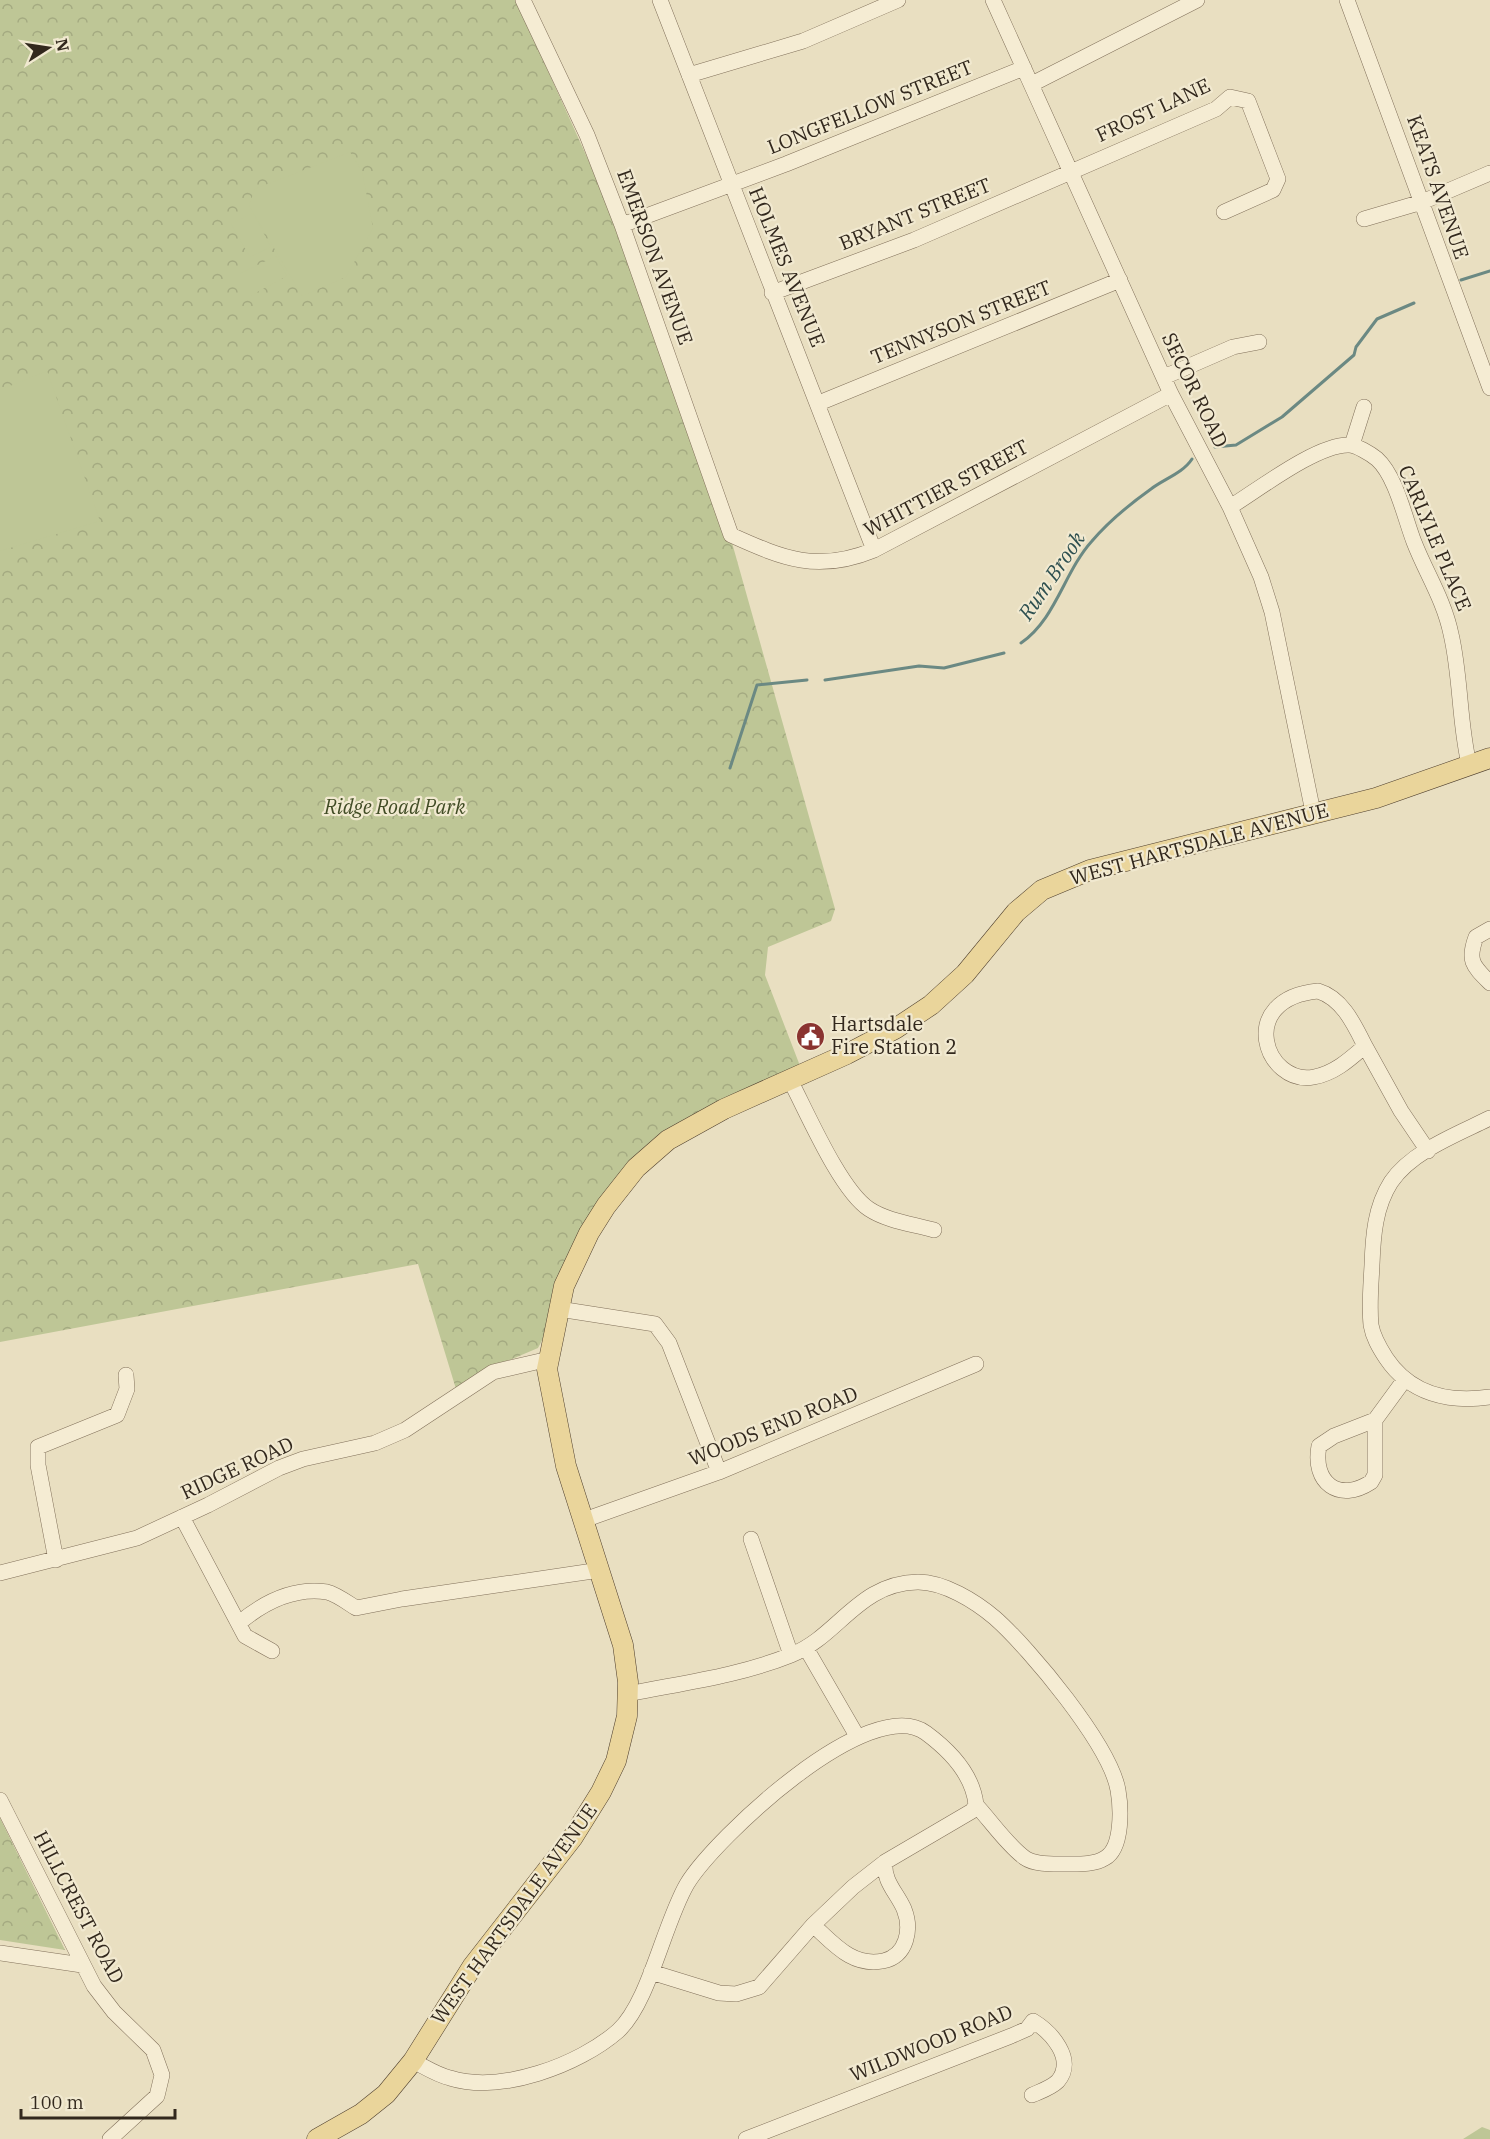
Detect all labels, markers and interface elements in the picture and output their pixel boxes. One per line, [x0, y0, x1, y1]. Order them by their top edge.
north arrow [18, 18, 78, 78]
text: N [52, 37, 74, 53]
street label: LONGFELLOW STREET [763, 53, 977, 160]
street label: FROST LANE [1091, 71, 1214, 148]
street label: KEATS AVENUE [1401, 111, 1476, 263]
street label: EMERSON AVENUE [611, 165, 700, 348]
street label: BRYANT STREET [835, 171, 995, 256]
street label: HOLMES AVENUE [743, 183, 832, 351]
street label: TENNYSON STREET [867, 273, 1055, 370]
street label: SECOR ROAD [1156, 328, 1235, 452]
street label: WHITTIER STREET [859, 433, 1033, 542]
street label: CARLYLE PLACE [1393, 461, 1478, 615]
water label: Rum Brook [1011, 525, 1091, 626]
park label: Ridge Road Park [323, 793, 466, 820]
street label: WEST HARTSDALE AVENUE [1066, 796, 1331, 891]
place label: Hartsdale Fire Station 2 [831, 1010, 957, 1060]
public building icon: Hartsdale Fire Station 2 [794, 1020, 826, 1052]
street label: WOODS END ROAD [684, 1379, 862, 1472]
street label: RIDGE ROAD [176, 1430, 298, 1505]
street label: WEST HARTSDALE AVENUE [424, 1798, 603, 2030]
street label: HILLCREST ROAD [28, 1826, 131, 1988]
street label: WILDWOOD ROAD [845, 1998, 1016, 2088]
scale bar [21, 2082, 176, 2120]
text: 100 m [30, 2091, 84, 2114]

